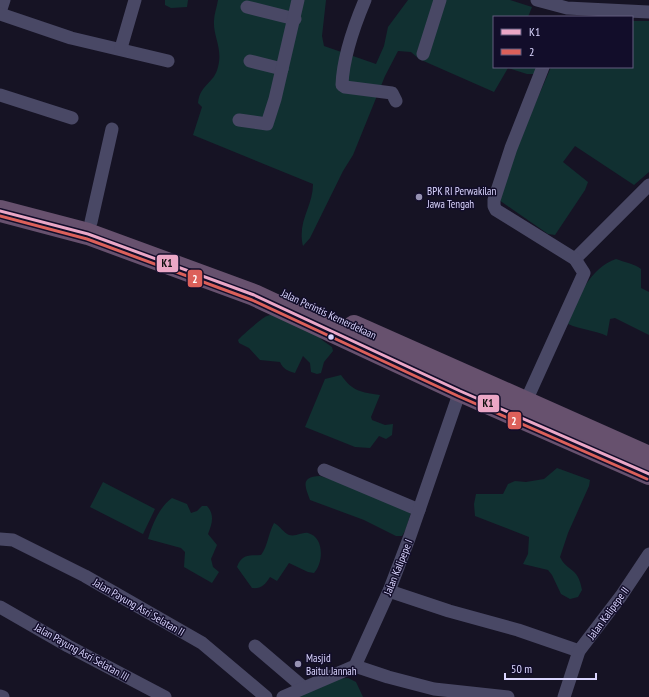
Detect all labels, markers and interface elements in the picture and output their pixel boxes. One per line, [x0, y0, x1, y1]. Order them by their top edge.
legend [493, 16, 633, 68]
text: K1 [529, 24, 540, 39]
text: 2 [529, 44, 534, 59]
place label: BPK RI Perwakilan Jawa Tengah [426, 184, 497, 211]
marker: BPK RI Perwakilan Jawa Tengah [414, 192, 424, 202]
line badge: K1 [156, 254, 179, 273]
text: K1 [162, 256, 172, 270]
line badge: 2 [187, 269, 203, 288]
text: 2 [192, 272, 198, 286]
street label: Jalan Perintis Kemerdekaan [278, 285, 379, 342]
unlabelled marker [326, 332, 336, 342]
line badge: K1 [477, 394, 500, 413]
text: K1 [483, 396, 493, 410]
line badge: 2 [507, 411, 522, 430]
text: 2 [511, 414, 517, 428]
street label: Jalan Kalipepe I [380, 537, 416, 598]
street label: Jalan Payung Asri Selatan II [90, 575, 187, 639]
street label: Jalan Kalipepe II [584, 584, 632, 643]
street label: Jalan Payung Asri Selatan III [31, 620, 132, 684]
place label: Masjid Baitul Jannah [306, 651, 357, 678]
scale bar [505, 655, 596, 681]
marker: Masjid Baitul Jannah [293, 659, 303, 669]
text: 50 m [511, 661, 532, 676]

